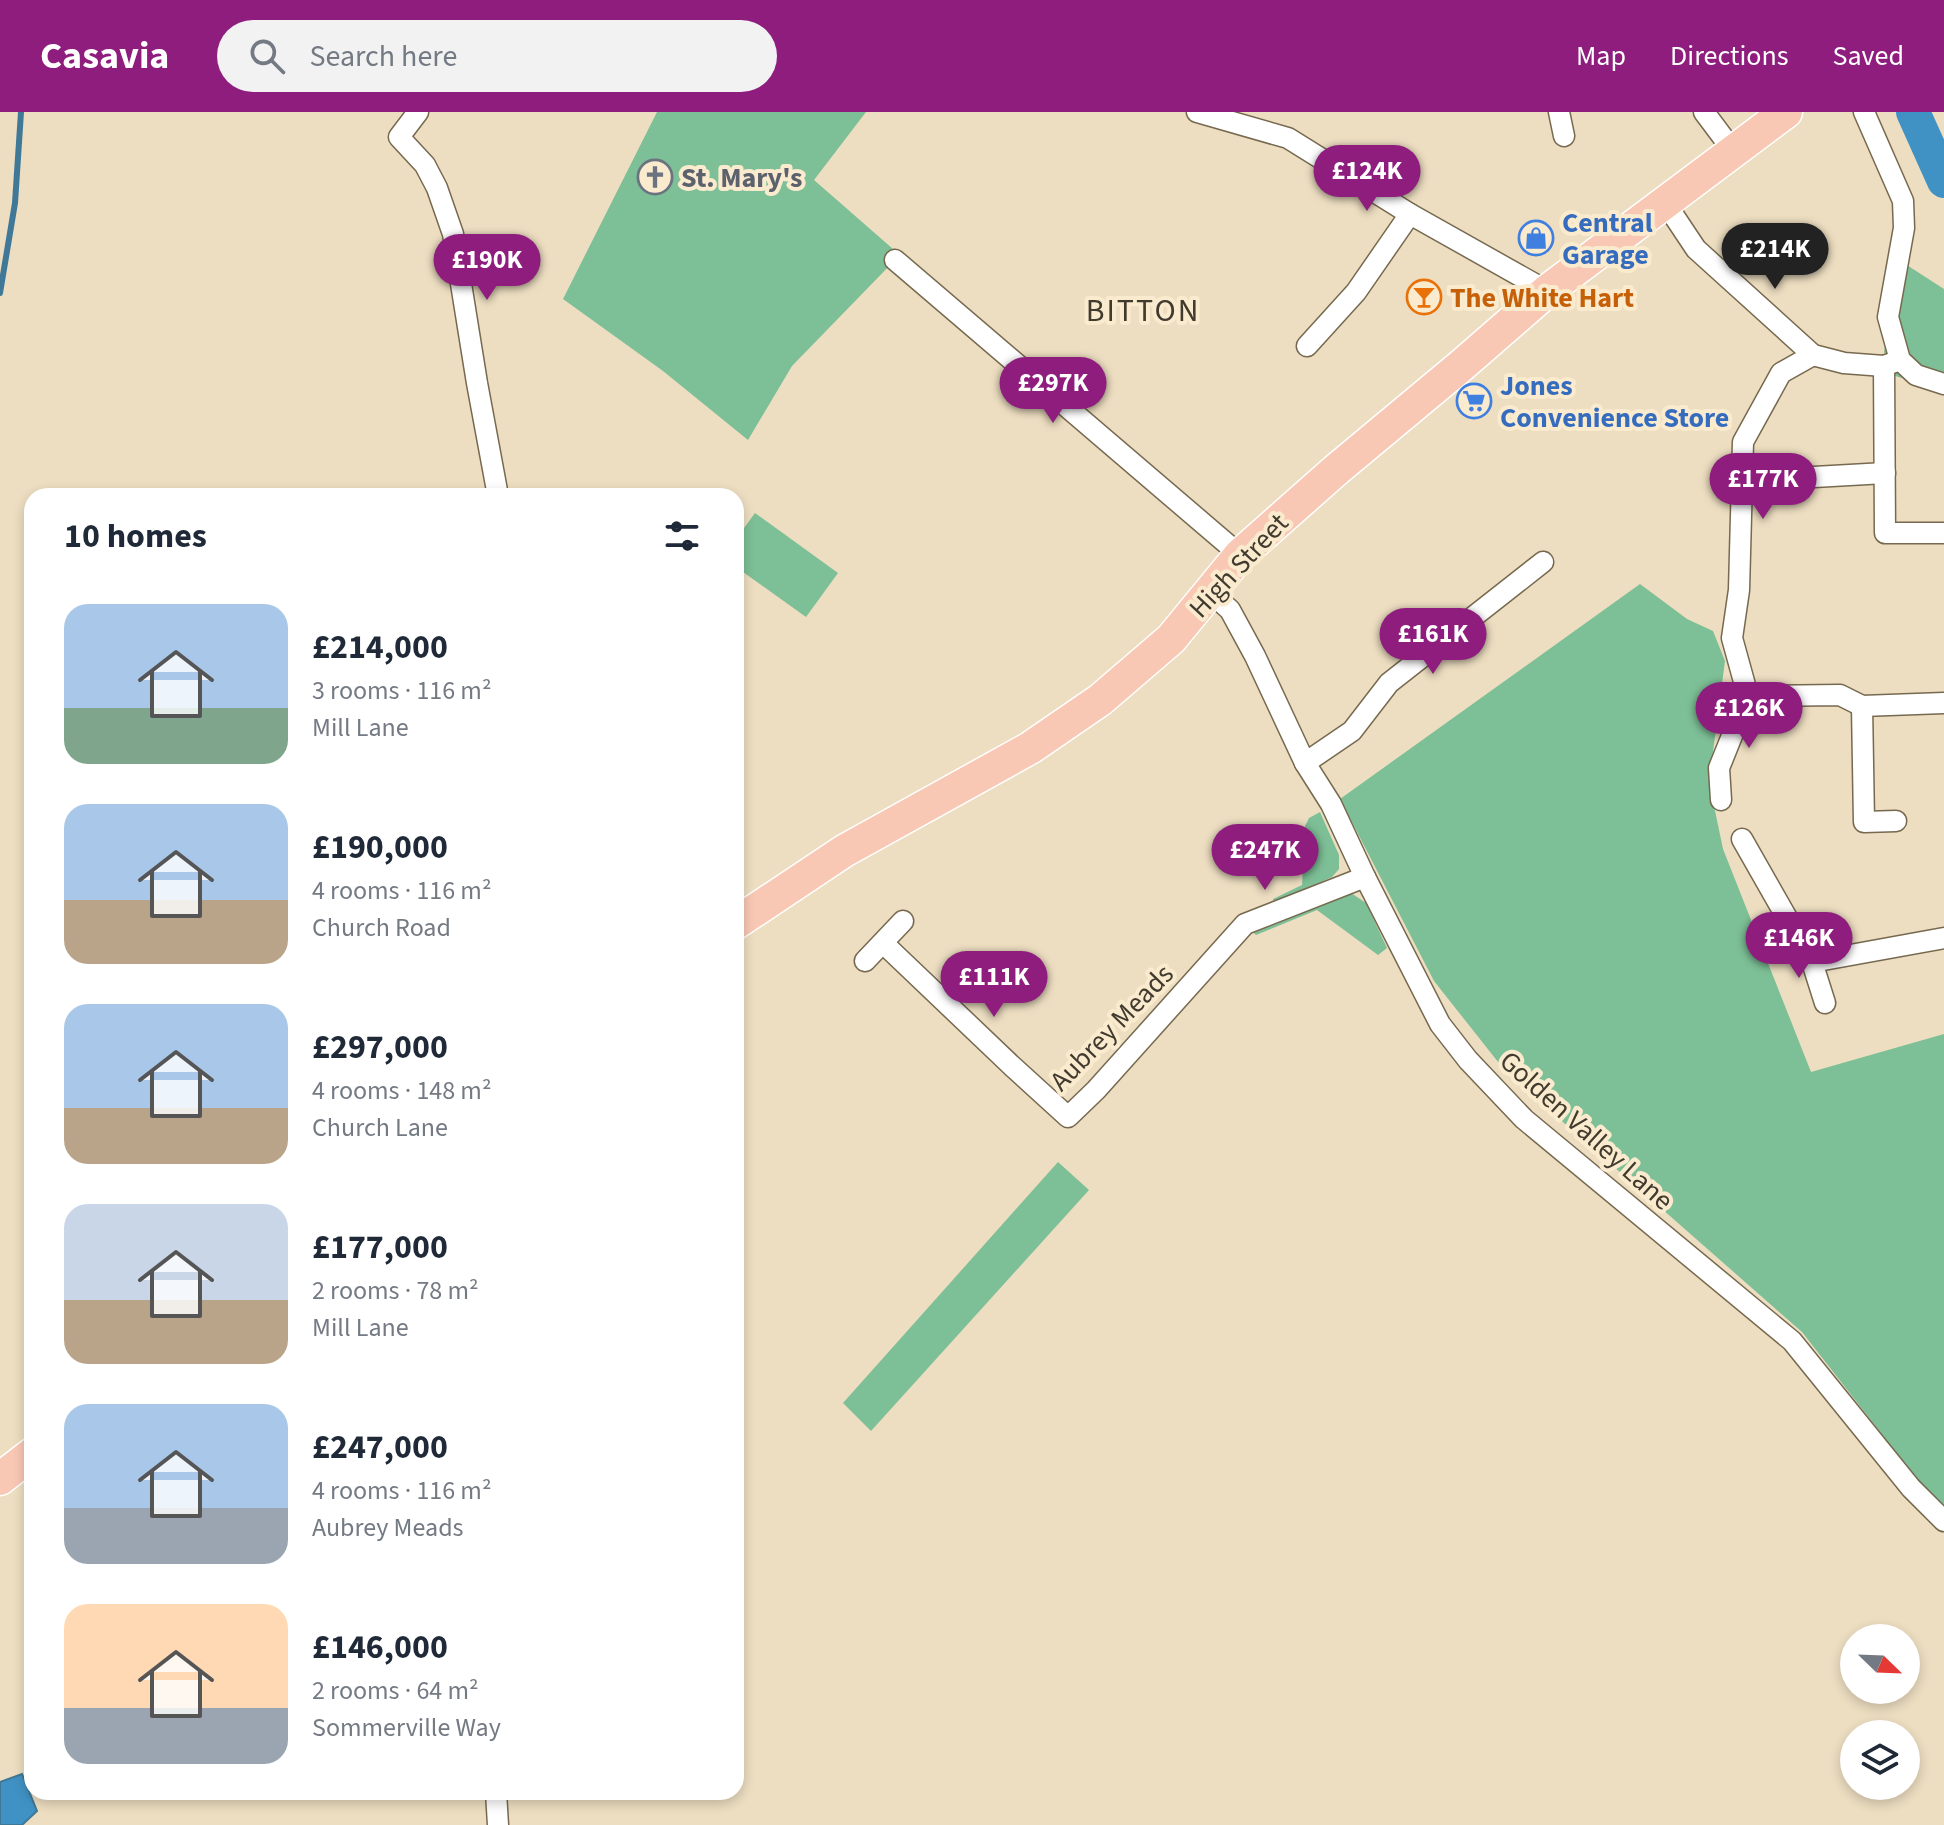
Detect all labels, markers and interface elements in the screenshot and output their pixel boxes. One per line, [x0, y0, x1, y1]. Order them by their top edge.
search box [217, 20, 777, 92]
text: Casavia [40, 29, 169, 83]
icon: search [245, 34, 289, 78]
text: Search here [309, 35, 457, 78]
text: Map [1576, 36, 1626, 76]
text: Directions [1670, 36, 1789, 76]
text: Saved [1833, 36, 1904, 76]
pin: £124K [1311, 145, 1423, 213]
text: £124K [1332, 152, 1402, 189]
church icon: St. Mary's [636, 158, 674, 196]
place label: St. Mary's [681, 158, 802, 198]
place label: Central Garage [1562, 203, 1653, 275]
shop icon: Central Garage [1517, 219, 1555, 257]
pin: £214K [1719, 223, 1831, 291]
text: £214K [1740, 230, 1810, 267]
pin: £190K [431, 234, 543, 302]
text: £190K [452, 241, 522, 278]
bar icon: The White Hart [1405, 278, 1443, 316]
place label: The White Hart [1450, 278, 1634, 318]
district label: BITTON [1086, 288, 1200, 334]
pin: £297K [997, 357, 1109, 425]
text: £297K [1018, 364, 1088, 401]
place label: Jones Convenience Store [1500, 366, 1729, 438]
supermarket icon: Jones Convenience Store [1455, 382, 1493, 420]
pin: £177K [1707, 453, 1819, 521]
text: £177K [1728, 460, 1798, 497]
street label: High Street [1180, 504, 1298, 627]
text: 10 homes [64, 512, 207, 561]
icon: filters [660, 514, 704, 558]
pin: £161K [1377, 608, 1489, 676]
text: £161K [1398, 615, 1468, 652]
text: £214,000 [312, 623, 448, 672]
icon: home [128, 636, 224, 732]
text: 3 rooms · 116 m² [312, 672, 491, 709]
pin: £126K [1693, 682, 1805, 750]
text: £126K [1714, 689, 1784, 726]
text: Mill Lane [312, 709, 409, 746]
text: £190,000 [312, 823, 448, 872]
pin: £247K [1209, 824, 1321, 892]
text: £247K [1230, 831, 1300, 868]
icon: home [128, 836, 224, 932]
text: 4 rooms · 116 m² [312, 872, 491, 909]
text: Church Road [312, 909, 451, 946]
pin: £146K [1743, 912, 1855, 980]
text: £146K [1764, 919, 1834, 956]
pin: £111K [938, 951, 1050, 1019]
street label: Aubrey Meads [1041, 955, 1183, 1100]
text: £111K [959, 958, 1029, 995]
text: £297,000 [312, 1023, 448, 1072]
icon: home [128, 1036, 224, 1132]
street label: Golden Valley Lane [1491, 1042, 1682, 1220]
text: 4 rooms · 148 m² [312, 1072, 491, 1109]
text: Church Lane [312, 1109, 448, 1146]
text: £177,000 [312, 1223, 448, 1272]
icon: home [128, 1236, 224, 1332]
text: 2 rooms · 78 m² [312, 1272, 479, 1309]
text: Mill Lane [312, 1309, 409, 1346]
text: £247,000 [312, 1423, 448, 1472]
icon: home [128, 1436, 224, 1532]
text: 4 rooms · 116 m² [312, 1472, 491, 1509]
text: Aubrey Meads [312, 1509, 463, 1546]
text: £146,000 [312, 1623, 448, 1672]
north arrow [1840, 1624, 1920, 1704]
map controls [1840, 1624, 1920, 1800]
icon: home [128, 1636, 224, 1732]
text: 2 rooms · 64 m² [312, 1672, 479, 1709]
text: Sommerville Way [312, 1709, 501, 1746]
button: layers [1840, 1720, 1920, 1800]

